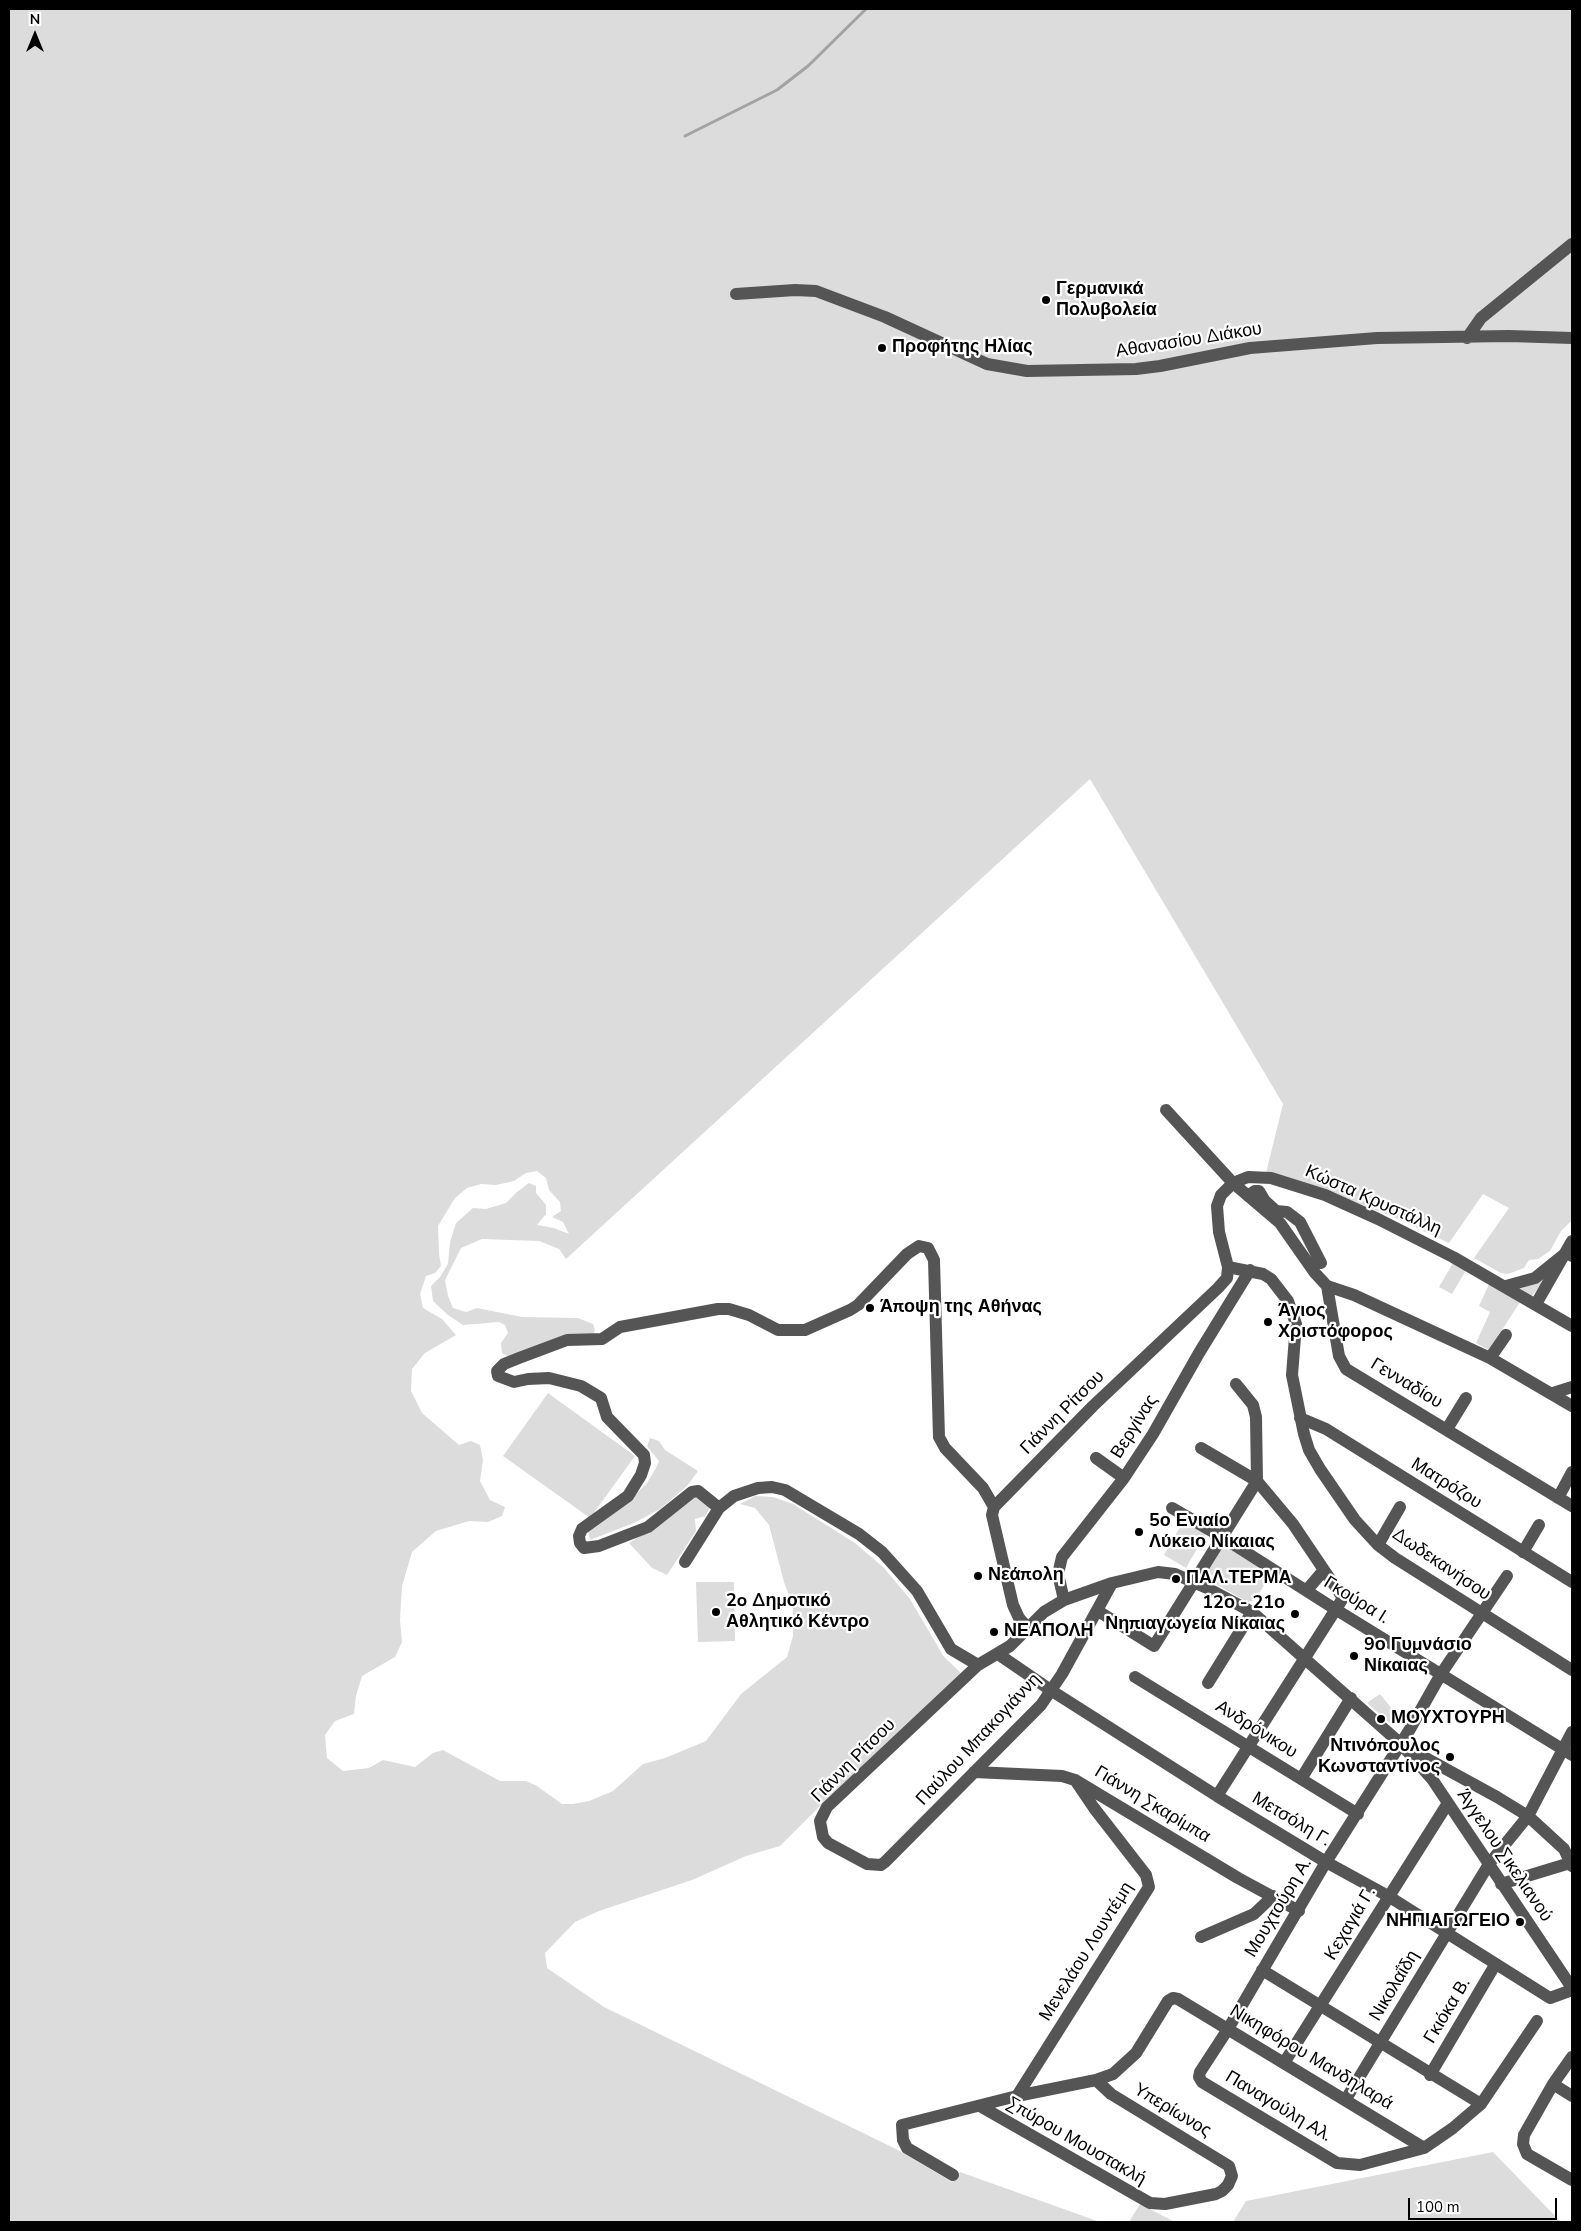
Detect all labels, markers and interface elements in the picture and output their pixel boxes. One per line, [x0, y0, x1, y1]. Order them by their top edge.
north arrow [10, 10, 60, 60]
text: N [30, 10, 40, 29]
place label: Γερμανικά Πολυβολεία [1056, 279, 1157, 322]
marker: Γερμανικά Πολυβολεία [1040, 294, 1052, 306]
street label: Αθανασίου Διάκου [1114, 319, 1264, 363]
place label: Προφήτης Ηλίας [892, 337, 1033, 359]
marker: Προφήτης Ηλίας [876, 342, 888, 354]
street label: Κώστα Κρυστάλλη [1301, 1161, 1445, 1241]
place label: Άποψη της Αθήνας [880, 1297, 1042, 1319]
place label: Άγιος Χριστόφορος [1278, 1301, 1393, 1344]
marker: Άποψη της Αθήνας [864, 1302, 876, 1314]
marker: Άγιος Χριστόφορος [1262, 1316, 1274, 1328]
street label: Γενναδίου [1366, 1354, 1446, 1414]
street label: Γιάννη Ρίτσου [1016, 1366, 1110, 1460]
street label: Βεργίνας [1107, 1391, 1163, 1463]
street label: Ματρόζου [1407, 1454, 1485, 1514]
place label: 5ο Ενιαίο Λύκειο Νίκαιας [1149, 1511, 1275, 1554]
street label: Δωδεκανήσου [1388, 1524, 1494, 1606]
marker: 5ο Ενιαίο Λύκειο Νίκαιας [1133, 1526, 1145, 1538]
place label: Νεάπολη [988, 1565, 1064, 1587]
place label: ΠΑΛ.ΤΕΡΜΑ [1186, 1568, 1291, 1590]
marker: Νεάπολη [972, 1570, 984, 1582]
marker: ΠΑΛ.ΤΕΡΜΑ [1170, 1573, 1182, 1585]
street label: Γκούρα Ι. [1319, 1573, 1393, 1629]
place label: 2o Δημοτικό Αθλητικό Κέντρο [726, 1591, 869, 1634]
place label: 12ο - 21ο Νηπιαγωγεία Νίκαιας [1105, 1593, 1285, 1636]
marker: 2o Δημοτικό Αθλητικό Κέντρο [710, 1606, 722, 1618]
marker: 12ο - 21ο Νηπιαγωγεία Νίκαιας [1289, 1608, 1301, 1620]
place label: ΝΕΑΠΟΛΗ [1004, 1621, 1094, 1643]
marker: ΝΕΑΠΟΛΗ [988, 1626, 1000, 1638]
place label: 9ο Γυμνάσιο Νίκαιας [1364, 1635, 1472, 1678]
marker: 9ο Γυμνάσιο Νίκαιας [1348, 1650, 1360, 1662]
street label: Παύλου Μπακογιάννη [912, 1670, 1046, 1810]
street label: Ανδρόνικου [1211, 1696, 1301, 1764]
place label: ΜΟΥΧΤΟΥΡΗ [1391, 1708, 1505, 1730]
marker: ΜΟΥΧΤΟΥΡΗ [1375, 1713, 1387, 1725]
street label: Γιάννη Ρίτσου [807, 1714, 901, 1808]
place label: Ντινόπουλος Κωνσταντίνος [1318, 1736, 1440, 1778]
marker: Ντινόπουλος Κωνσταντίνος [1444, 1751, 1456, 1763]
street label: Γιάννη Σκαρίμπα [1090, 1762, 1214, 1848]
street label: Άγγελου Σικελιανού [1452, 1786, 1556, 1926]
street label: Μετσόλη Γ. [1248, 1788, 1334, 1852]
street label: Μουχτούρη Α. [1241, 1854, 1317, 1962]
street label: Μενελάου Λουντέμη [1036, 1879, 1138, 2025]
street label: Κεχαγιά Γ. [1321, 1884, 1381, 1964]
place label: ΝΗΠΙΑΓΩΓΕΙΟ [1386, 1911, 1510, 1933]
marker: ΝΗΠΙΑΓΩΓΕΙΟ [1514, 1916, 1526, 1928]
street label: Νικολαΐδη [1365, 1947, 1425, 2025]
street label: Γκιόκα Β. [1420, 1974, 1476, 2048]
street label: Νικηφόρου Μανδηλαρά [1225, 2001, 1397, 2115]
street label: Παναγούλη Αλ. [1221, 2067, 1335, 2147]
street label: Υπερίωνος [1129, 2079, 1215, 2143]
street label: Σπύρου Μουστακλή [1003, 2093, 1149, 2191]
scale bar [1411, 2188, 1560, 2220]
text: 100 m [1416, 2197, 1460, 2217]

